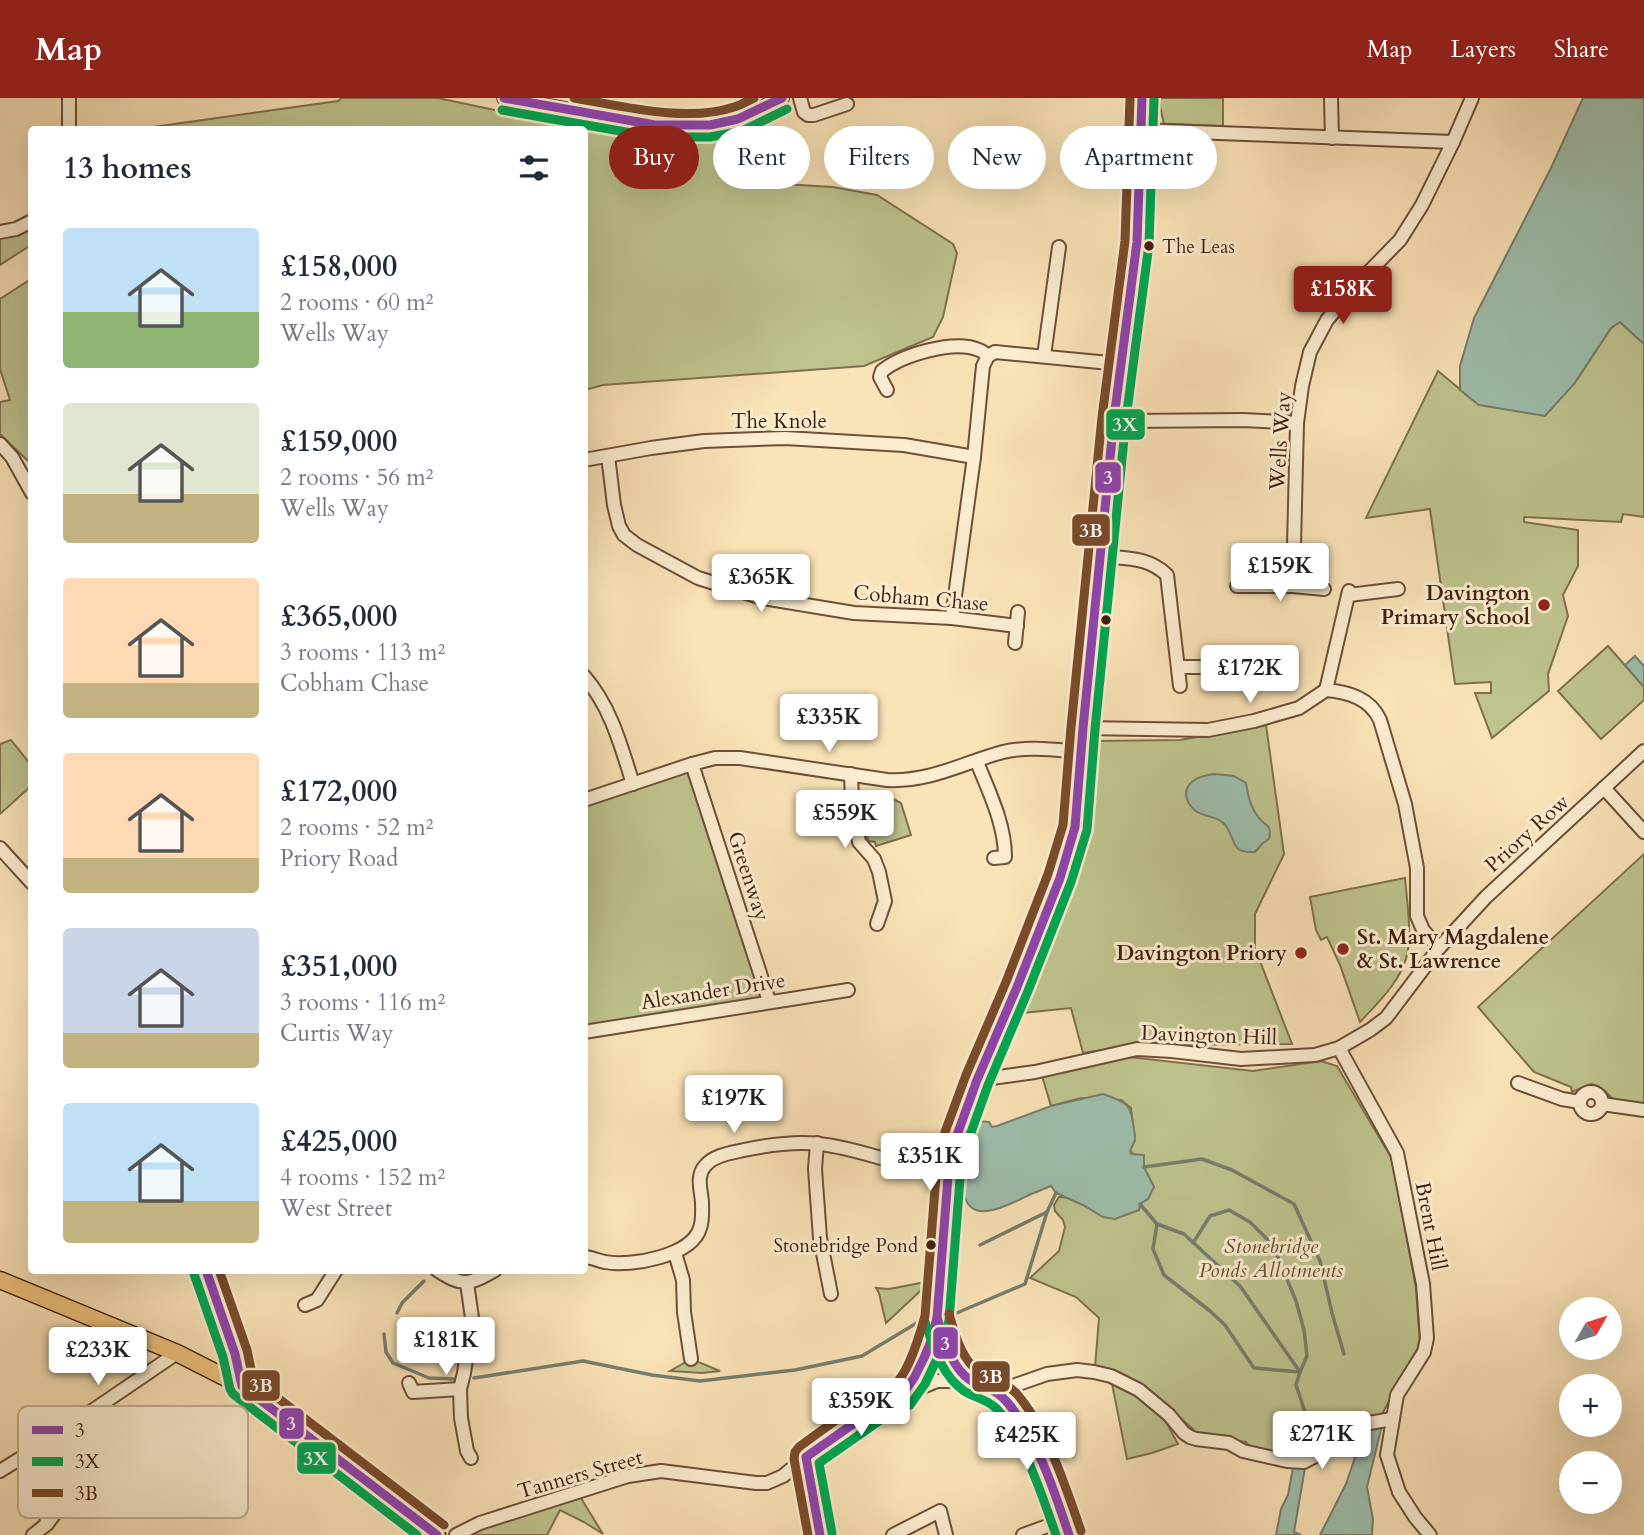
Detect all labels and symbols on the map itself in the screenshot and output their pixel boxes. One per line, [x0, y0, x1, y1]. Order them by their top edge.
place label: The Leas [1162, 234, 1235, 260]
marker: The Leas [1142, 239, 1156, 253]
pin: £158K [1294, 266, 1392, 326]
street label: Wells Way [1262, 390, 1298, 493]
street label: The Knole [731, 407, 827, 436]
line badge: 3X [1105, 408, 1146, 441]
text: 3X [1112, 412, 1138, 438]
line badge: 3 [1094, 461, 1122, 494]
text: 3 [1103, 465, 1113, 491]
line badge: 3B [1071, 513, 1111, 547]
text: 3B [1079, 518, 1103, 544]
pin: £159K [1231, 544, 1329, 603]
pin: £365K [712, 554, 810, 614]
street label: Cobham Chase [852, 578, 990, 619]
place label: Davington Primary School [1381, 579, 1531, 632]
marker: Davington Primary School [1536, 597, 1552, 613]
unlabelled marker [1099, 613, 1113, 627]
pin: £172K [1201, 646, 1299, 705]
pin: £335K [780, 694, 878, 754]
street label: Priory Row [1479, 788, 1576, 879]
pin: £559K [796, 790, 894, 850]
street label: Greenway [720, 828, 777, 925]
place label: St. Mary Magdalene & St. Lawrence [1357, 923, 1549, 976]
place label: Davington Priory [1116, 939, 1287, 968]
marker: St. Mary Magdalene & St. Lawrence [1335, 941, 1351, 957]
marker: Davington Priory [1293, 945, 1309, 961]
street label: Alexander Drive [639, 966, 787, 1017]
street label: Davington Hill [1140, 1019, 1277, 1052]
pin: £197K [685, 1076, 783, 1135]
pin: £351K [881, 1134, 979, 1193]
street label: Brent Hill [1408, 1179, 1453, 1273]
park label: Stonebridge Ponds Allotments [1199, 1232, 1343, 1285]
place label: Stonebridge Pond [773, 1233, 918, 1259]
marker: Stonebridge Pond [924, 1238, 938, 1252]
north arrow [1559, 1297, 1622, 1360]
pin: £181K [397, 1318, 495, 1377]
line badge: 3 [932, 1326, 959, 1360]
pin: £233K [49, 1328, 147, 1387]
text: 3 [940, 1331, 950, 1357]
line badge: 3B [971, 1360, 1011, 1393]
text: 3B [979, 1364, 1003, 1390]
line badge: 3B [241, 1369, 281, 1402]
text: 3B [249, 1373, 273, 1399]
pin: £359K [812, 1378, 910, 1438]
legend [18, 1406, 248, 1518]
line badge: 3 [278, 1407, 305, 1440]
text: 3 [286, 1411, 296, 1437]
pin: £425K [978, 1412, 1076, 1472]
pin: £271K [1273, 1412, 1371, 1471]
text: 3 [75, 1418, 85, 1444]
line badge: 3X [296, 1441, 337, 1475]
street label: Tanners Street [514, 1443, 646, 1506]
text: 3X [303, 1446, 329, 1472]
text: 3X [75, 1449, 100, 1475]
text: 3B [75, 1481, 98, 1507]

